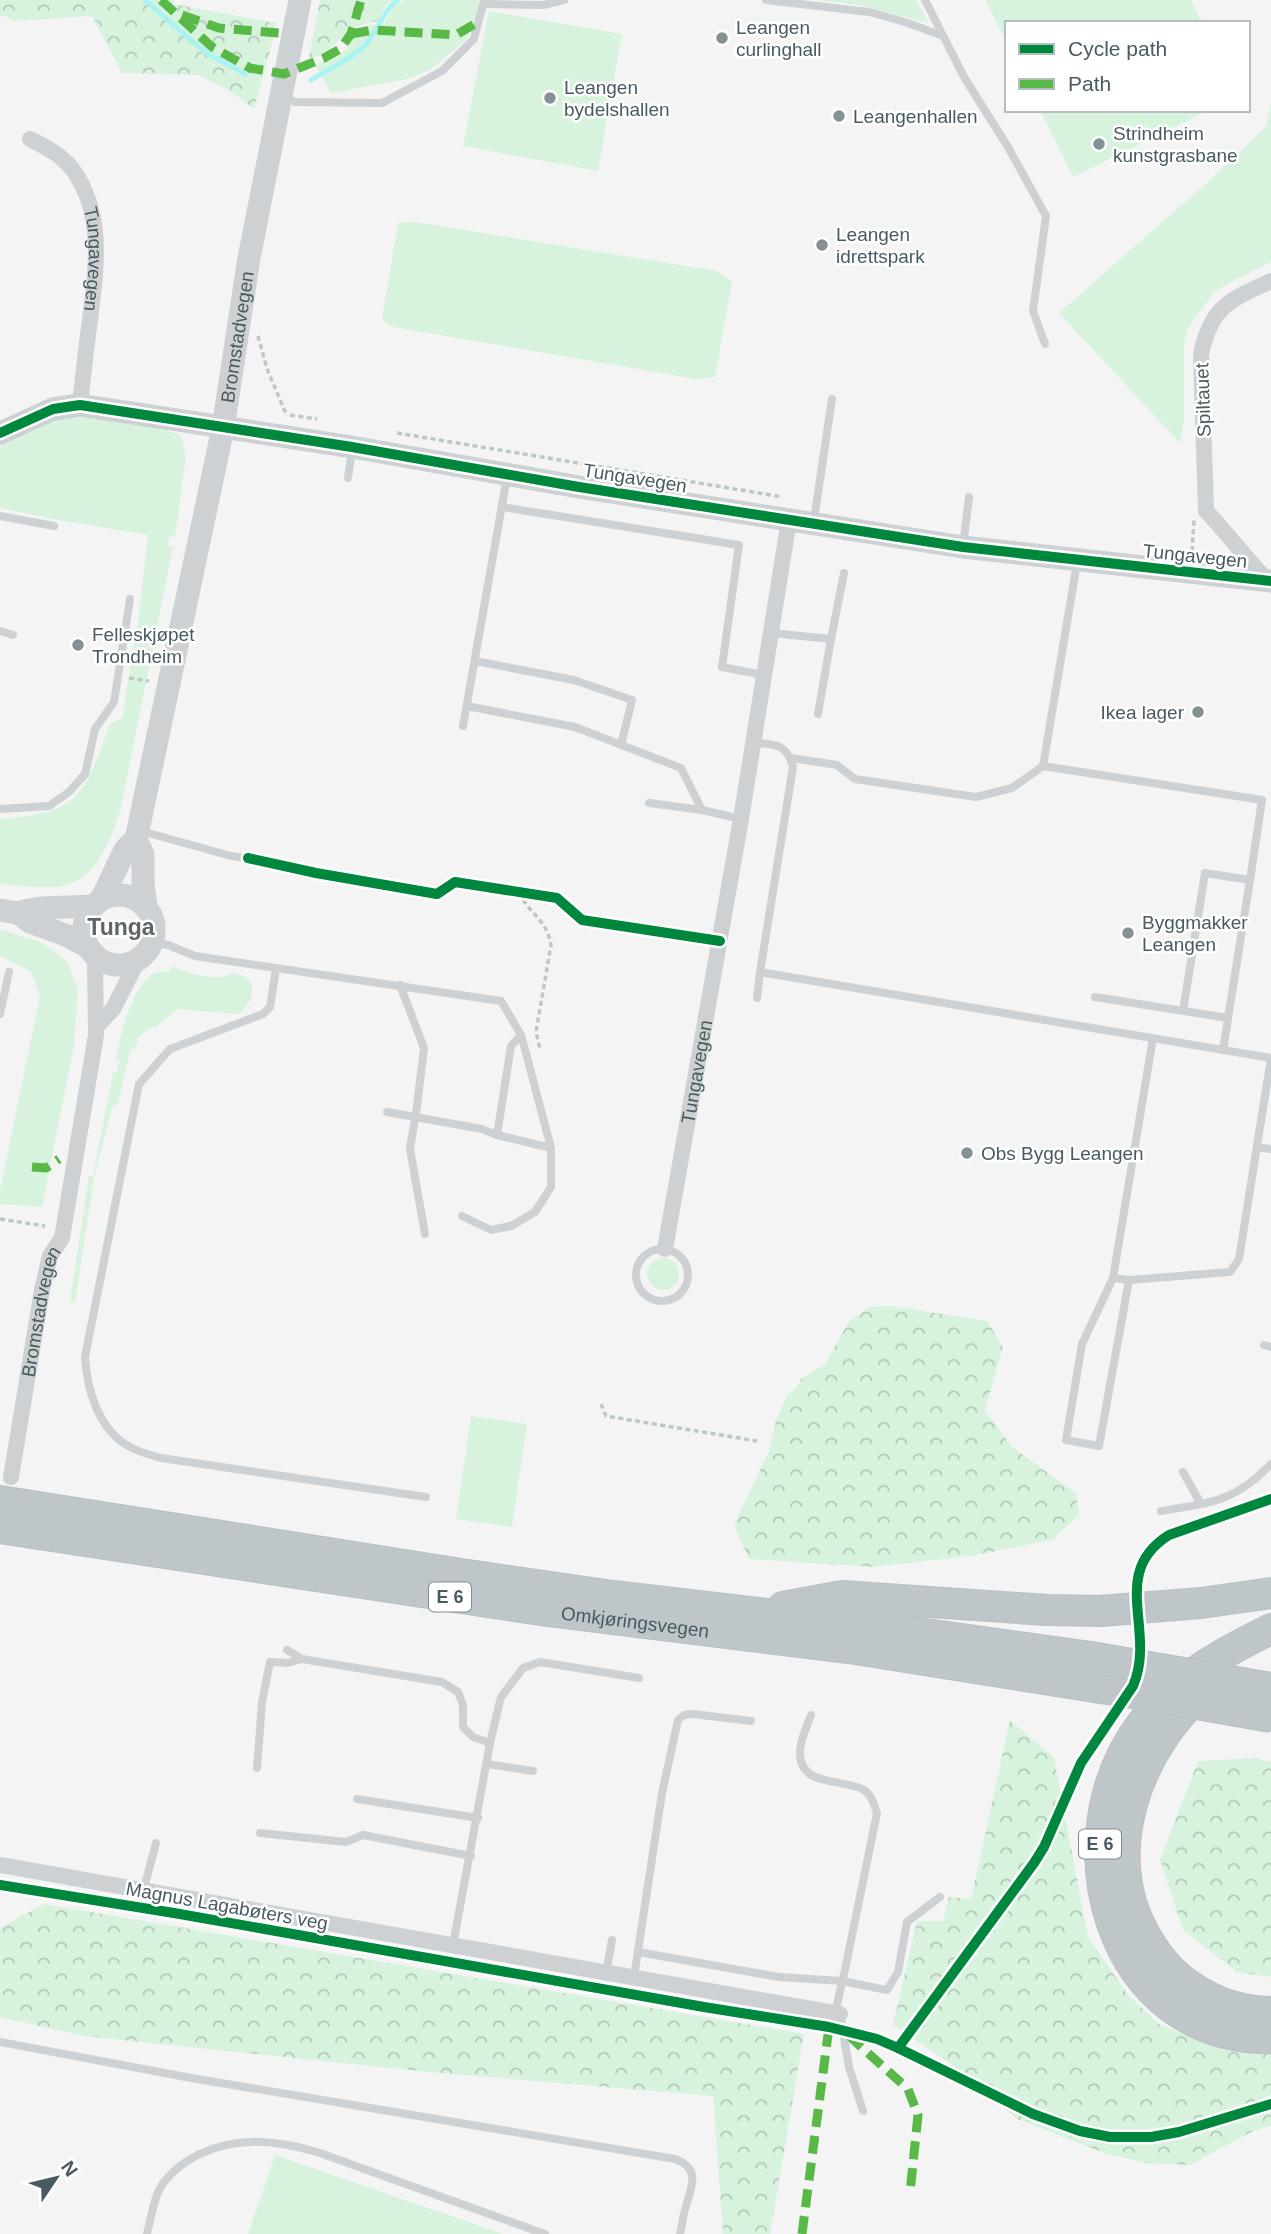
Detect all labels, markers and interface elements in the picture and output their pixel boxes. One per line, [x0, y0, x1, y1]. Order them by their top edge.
place label: Leangen curlinghall [736, 17, 822, 60]
legend [1005, 21, 1250, 112]
marker: Leangen curlinghall [714, 30, 730, 46]
text: Cycle path [1068, 37, 1167, 60]
text: Path [1068, 72, 1111, 95]
place label: Leangen bydelshallen [564, 77, 670, 120]
marker: Leangen bydelshallen [542, 90, 558, 106]
place label: Leangenhallen [853, 106, 978, 127]
marker: Leangenhallen [831, 108, 847, 124]
place label: Strindheim kunstgrasbane [1113, 123, 1238, 166]
marker: Strindheim kunstgrasbane [1091, 136, 1107, 152]
street label: Tungavegen [80, 204, 106, 313]
place label: Leangen idrettspark [836, 224, 925, 267]
marker: Leangen idrettspark [814, 237, 830, 253]
street label: Bromstadvegen [216, 270, 257, 404]
street label: Spiltauet [1191, 362, 1215, 437]
street label: Tungavegen [582, 459, 688, 497]
street label: Tungavegen [1142, 540, 1248, 572]
place label: Felleskjøpet Trondheim [92, 624, 195, 667]
marker: Felleskjøpet Trondheim [70, 637, 86, 653]
place label: Ikea lager [1101, 702, 1185, 723]
marker: Ikea lager [1190, 704, 1206, 720]
place label: Byggmakker Leangen [1142, 912, 1248, 955]
district label: Tunga [87, 914, 155, 940]
marker: Byggmakker Leangen [1120, 925, 1136, 941]
street label: Tungavegen [677, 1018, 716, 1125]
place label: Obs Bygg Leangen [981, 1143, 1144, 1164]
marker: Obs Bygg Leangen [959, 1145, 975, 1161]
street label: Bromstadvegen [17, 1242, 64, 1379]
road number: E 6 [429, 1582, 471, 1612]
street label: Omkjøringsvegen [560, 1602, 710, 1641]
road number: E 6 [1079, 1830, 1121, 1858]
street label: Magnus Lagabøters veg [124, 1878, 330, 1934]
north arrow [21, 2143, 91, 2213]
text: N [57, 2157, 82, 2180]

